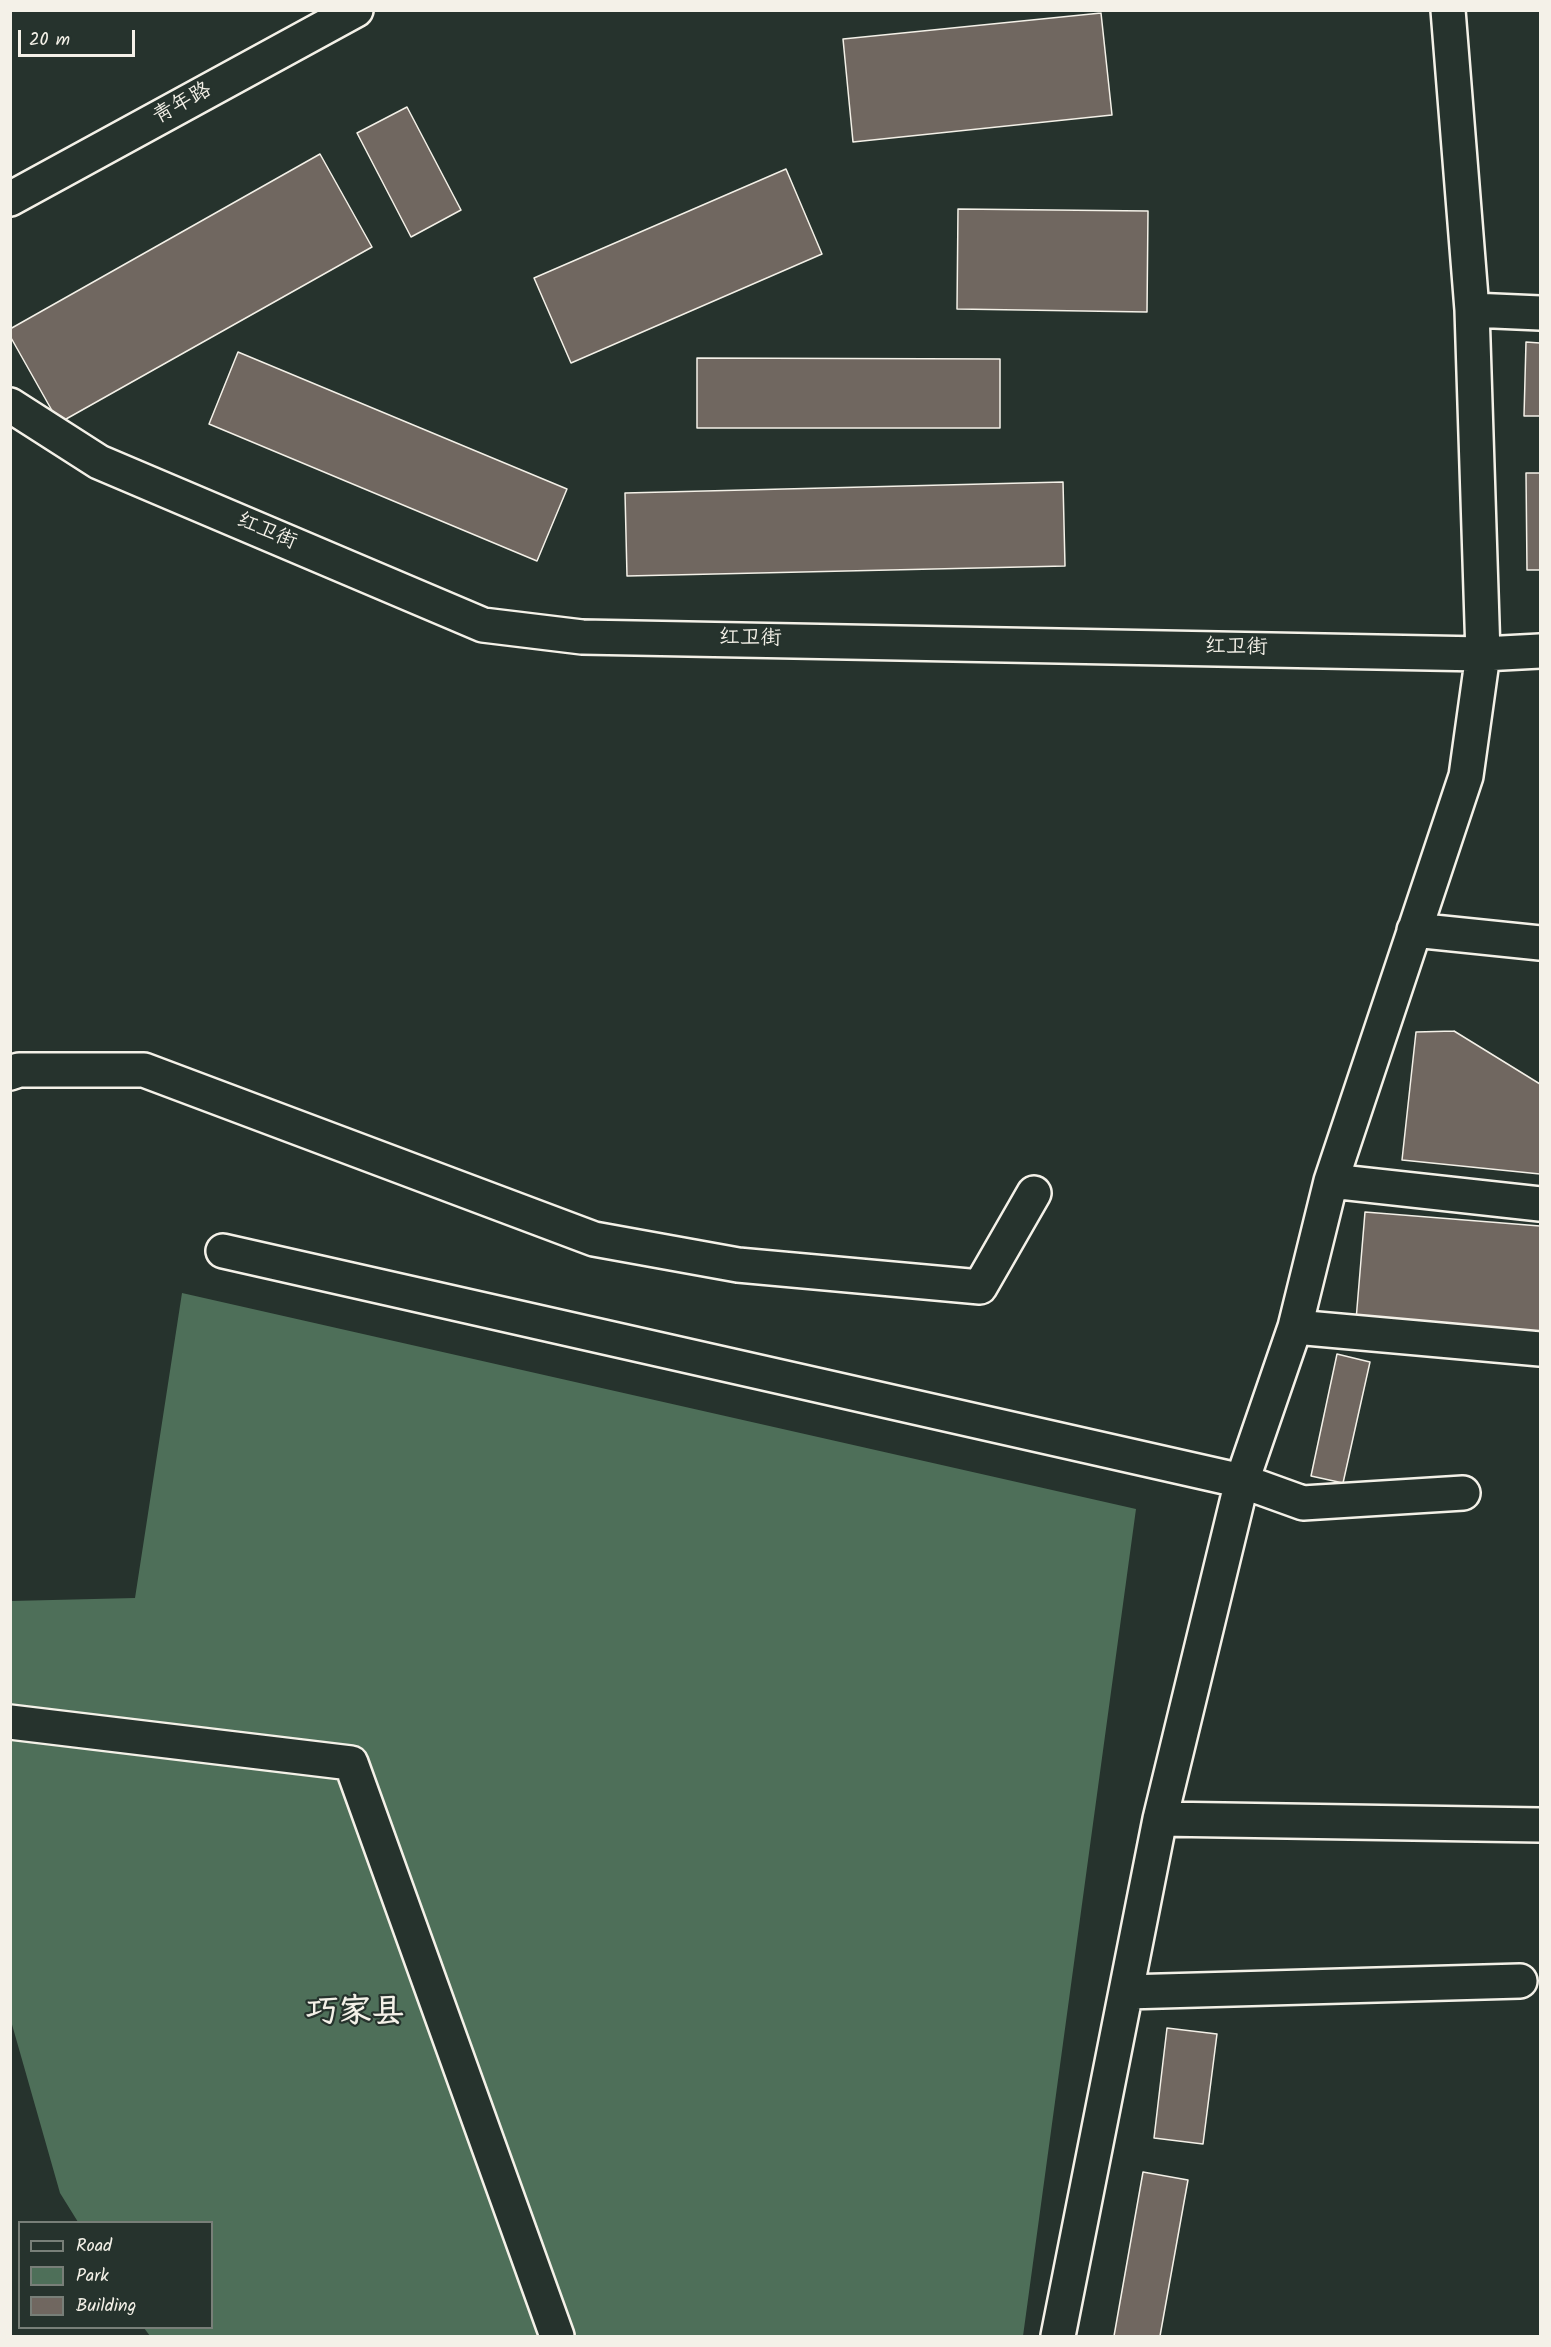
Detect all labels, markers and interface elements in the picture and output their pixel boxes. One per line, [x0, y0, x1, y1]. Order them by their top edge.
scale bar [21, 18, 138, 56]
text: 20 m [29, 26, 70, 55]
street label: 青年路 [149, 79, 217, 131]
street label: 红卫街 [232, 509, 300, 557]
street label: 红卫街 [718, 627, 782, 653]
street label: 红卫街 [1204, 636, 1268, 662]
district label: 巧家县 [306, 1995, 404, 2035]
legend [18, 2221, 213, 2329]
text: Road [76, 2232, 112, 2261]
text: Park [76, 2262, 109, 2291]
text: Building [76, 2292, 136, 2321]

